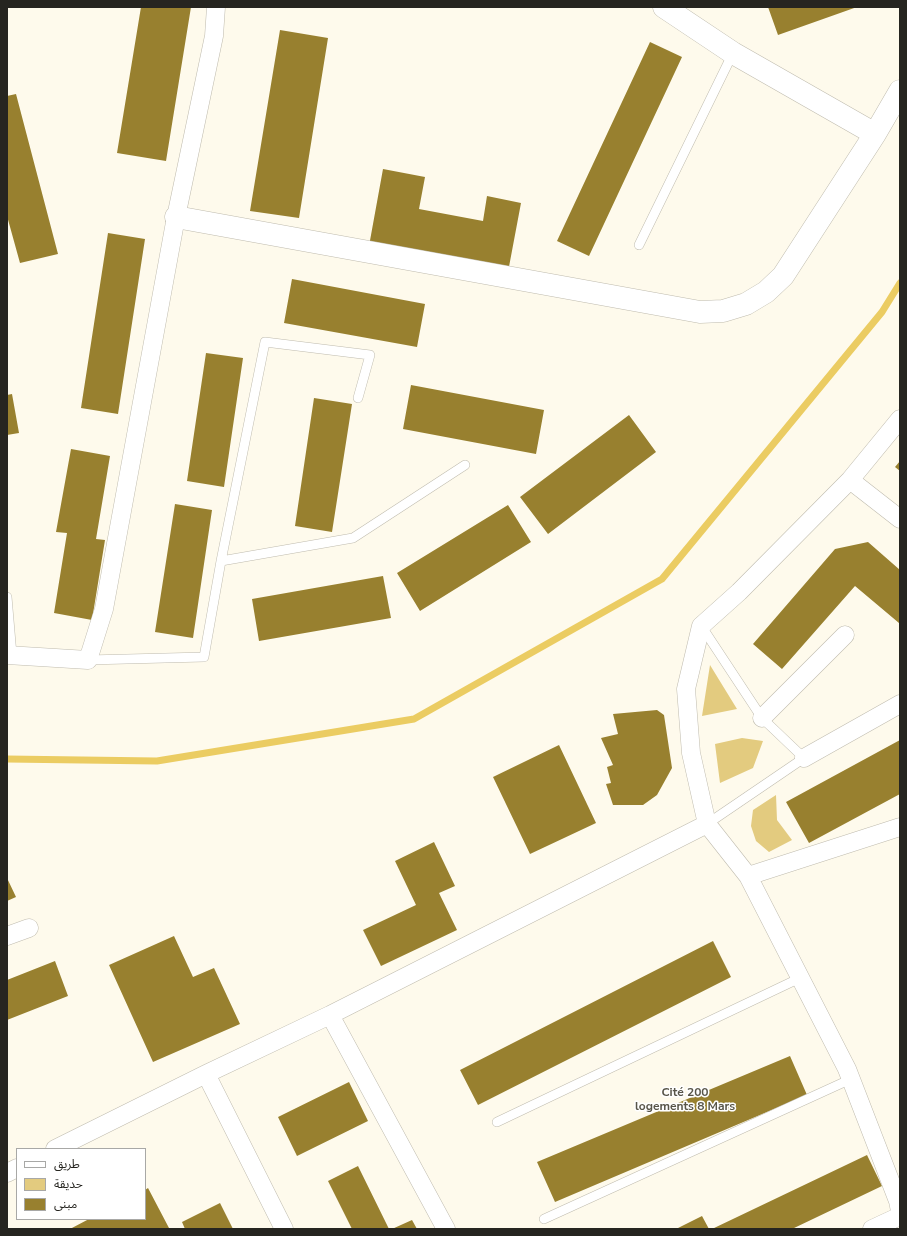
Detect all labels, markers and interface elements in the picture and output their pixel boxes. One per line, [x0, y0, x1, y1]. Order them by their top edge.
district label: Cité 200 logements 8 Mars [635, 1086, 735, 1114]
legend [16, 1148, 146, 1220]
text: طريق [54, 1156, 80, 1172]
text: حديقة [54, 1176, 83, 1192]
text: مبنى [54, 1196, 77, 1212]

